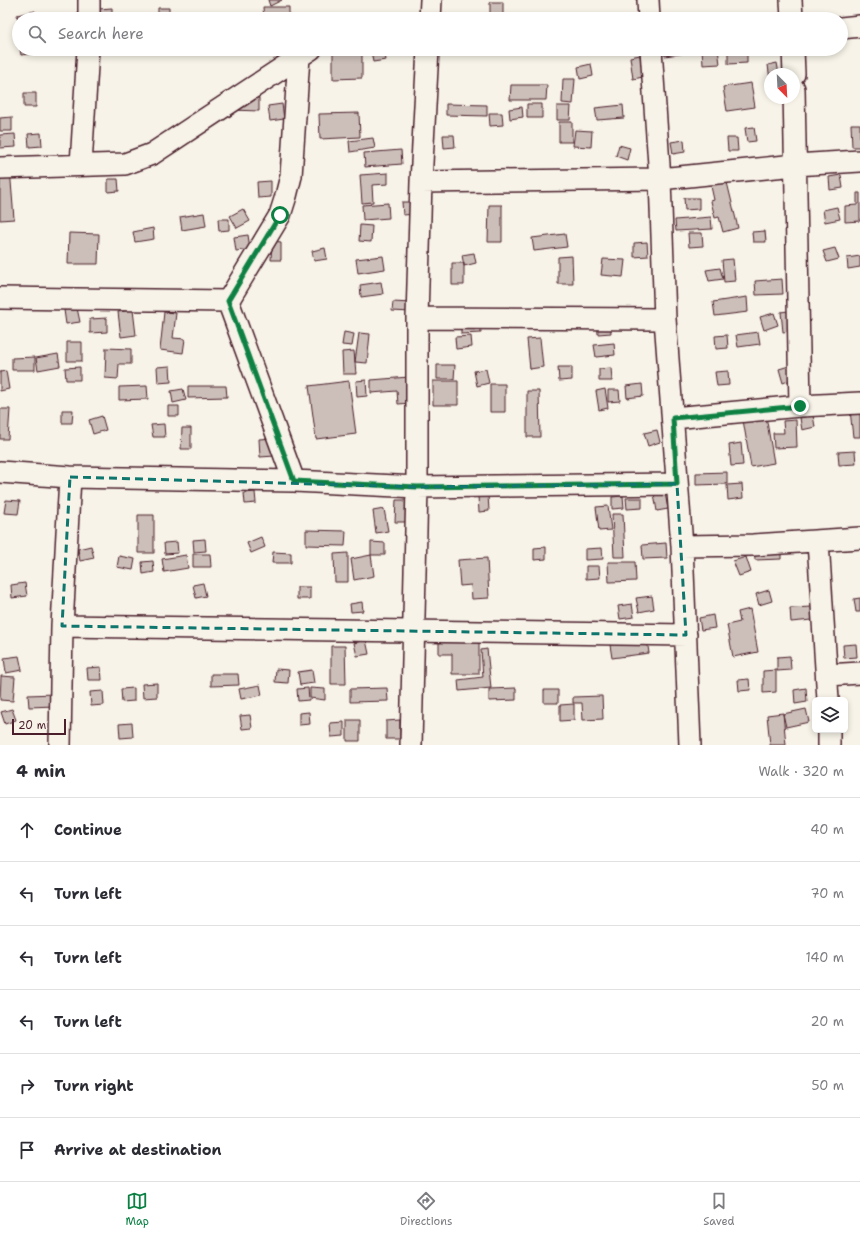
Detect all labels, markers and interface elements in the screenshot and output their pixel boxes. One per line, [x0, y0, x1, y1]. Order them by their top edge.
search box [12, 12, 848, 56]
icon: search [26, 23, 48, 45]
text: Search here [58, 24, 144, 44]
north arrow [764, 68, 800, 104]
route start [271, 206, 289, 224]
route end [791, 397, 809, 415]
map controls [812, 697, 848, 733]
button: layers [812, 697, 848, 733]
scale bar [12, 717, 66, 736]
text: 20 m [18, 718, 46, 733]
text: 4 min [16, 760, 66, 782]
text: Walk · 320 m [758, 763, 844, 780]
icon: ahead [16, 819, 38, 841]
text: Continue [54, 820, 122, 840]
text: 40 m [810, 821, 844, 838]
icon: left [16, 883, 38, 905]
text: Turn left [54, 884, 122, 904]
text: 70 m [810, 885, 844, 902]
icon: left [16, 947, 38, 969]
text: Turn left [54, 948, 122, 968]
text: 140 m [805, 949, 844, 966]
icon: left [16, 1011, 38, 1033]
text: Turn left [54, 1012, 122, 1032]
text: 20 m [811, 1013, 844, 1030]
icon: right [16, 1075, 38, 1097]
text: Turn right [54, 1076, 134, 1096]
text: 50 m [811, 1077, 844, 1094]
icon: arrive [16, 1139, 38, 1161]
text: Arrive at destination [54, 1140, 222, 1160]
tab: Map [125, 1190, 149, 1229]
tab: Directions [400, 1190, 452, 1229]
tab: Saved [703, 1190, 735, 1229]

